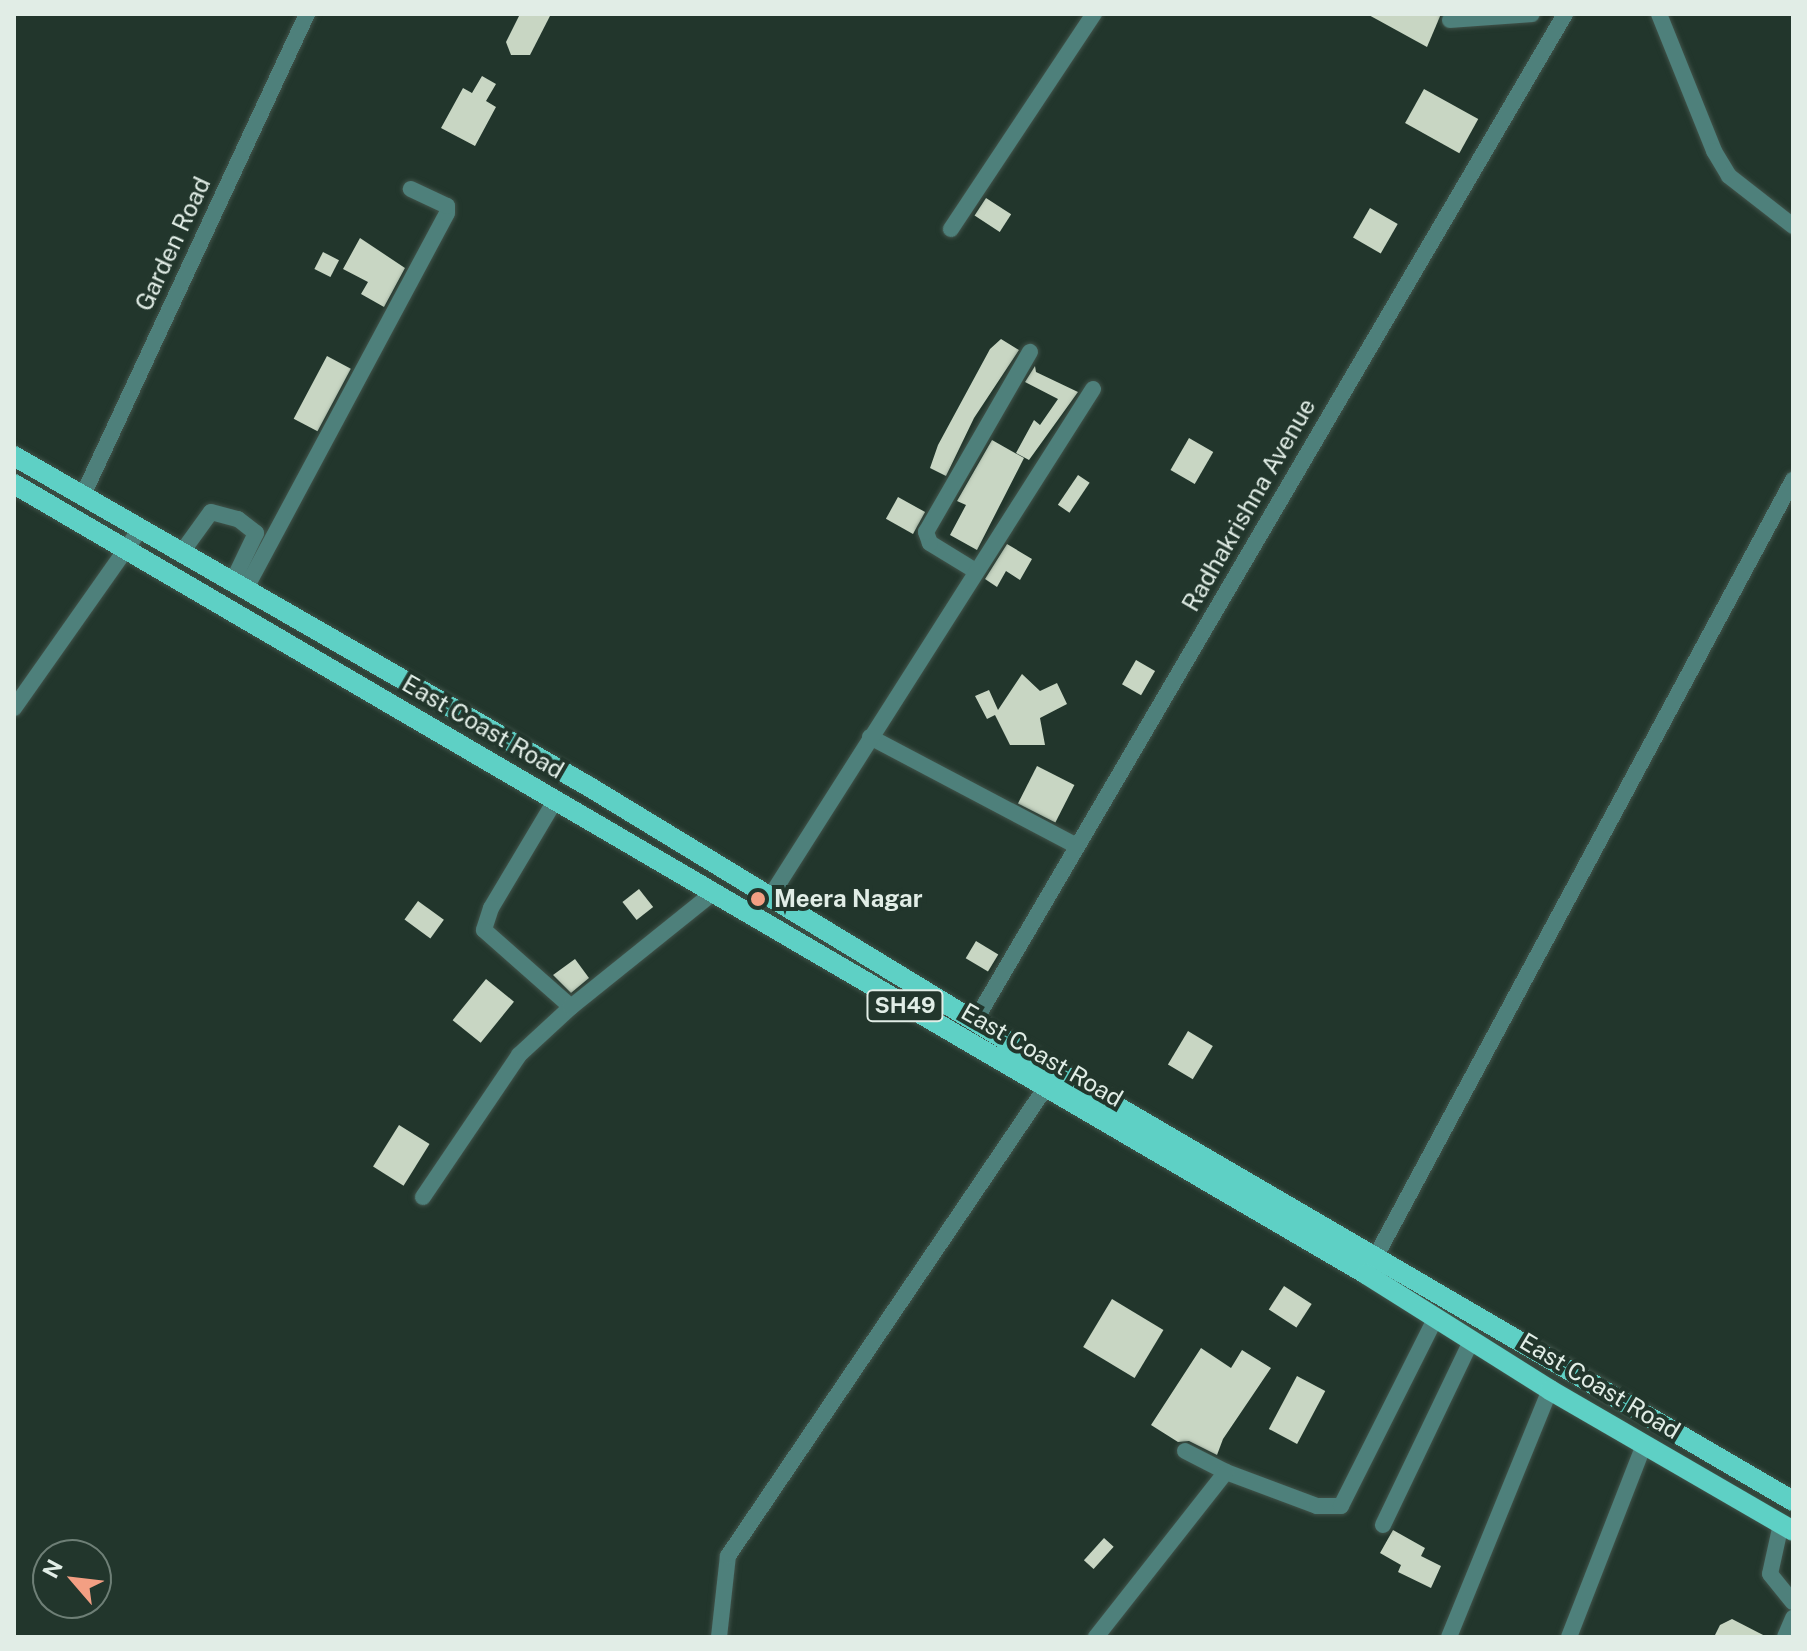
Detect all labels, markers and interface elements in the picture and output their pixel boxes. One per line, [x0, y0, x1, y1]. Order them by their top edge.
street label: Garden Road [129, 172, 217, 316]
street label: Radhakrishna Avenue [1176, 393, 1322, 617]
street label: East Coast Road [397, 669, 569, 785]
place label: Meera Nagar [774, 885, 923, 913]
marker: Meera Nagar [749, 890, 767, 908]
road number: SH49 [865, 988, 945, 1024]
street label: East Coast Road [956, 997, 1128, 1113]
street label: East Coast Road [1515, 1327, 1685, 1445]
north arrow [32, 1539, 112, 1619]
text: N [37, 1555, 68, 1582]

